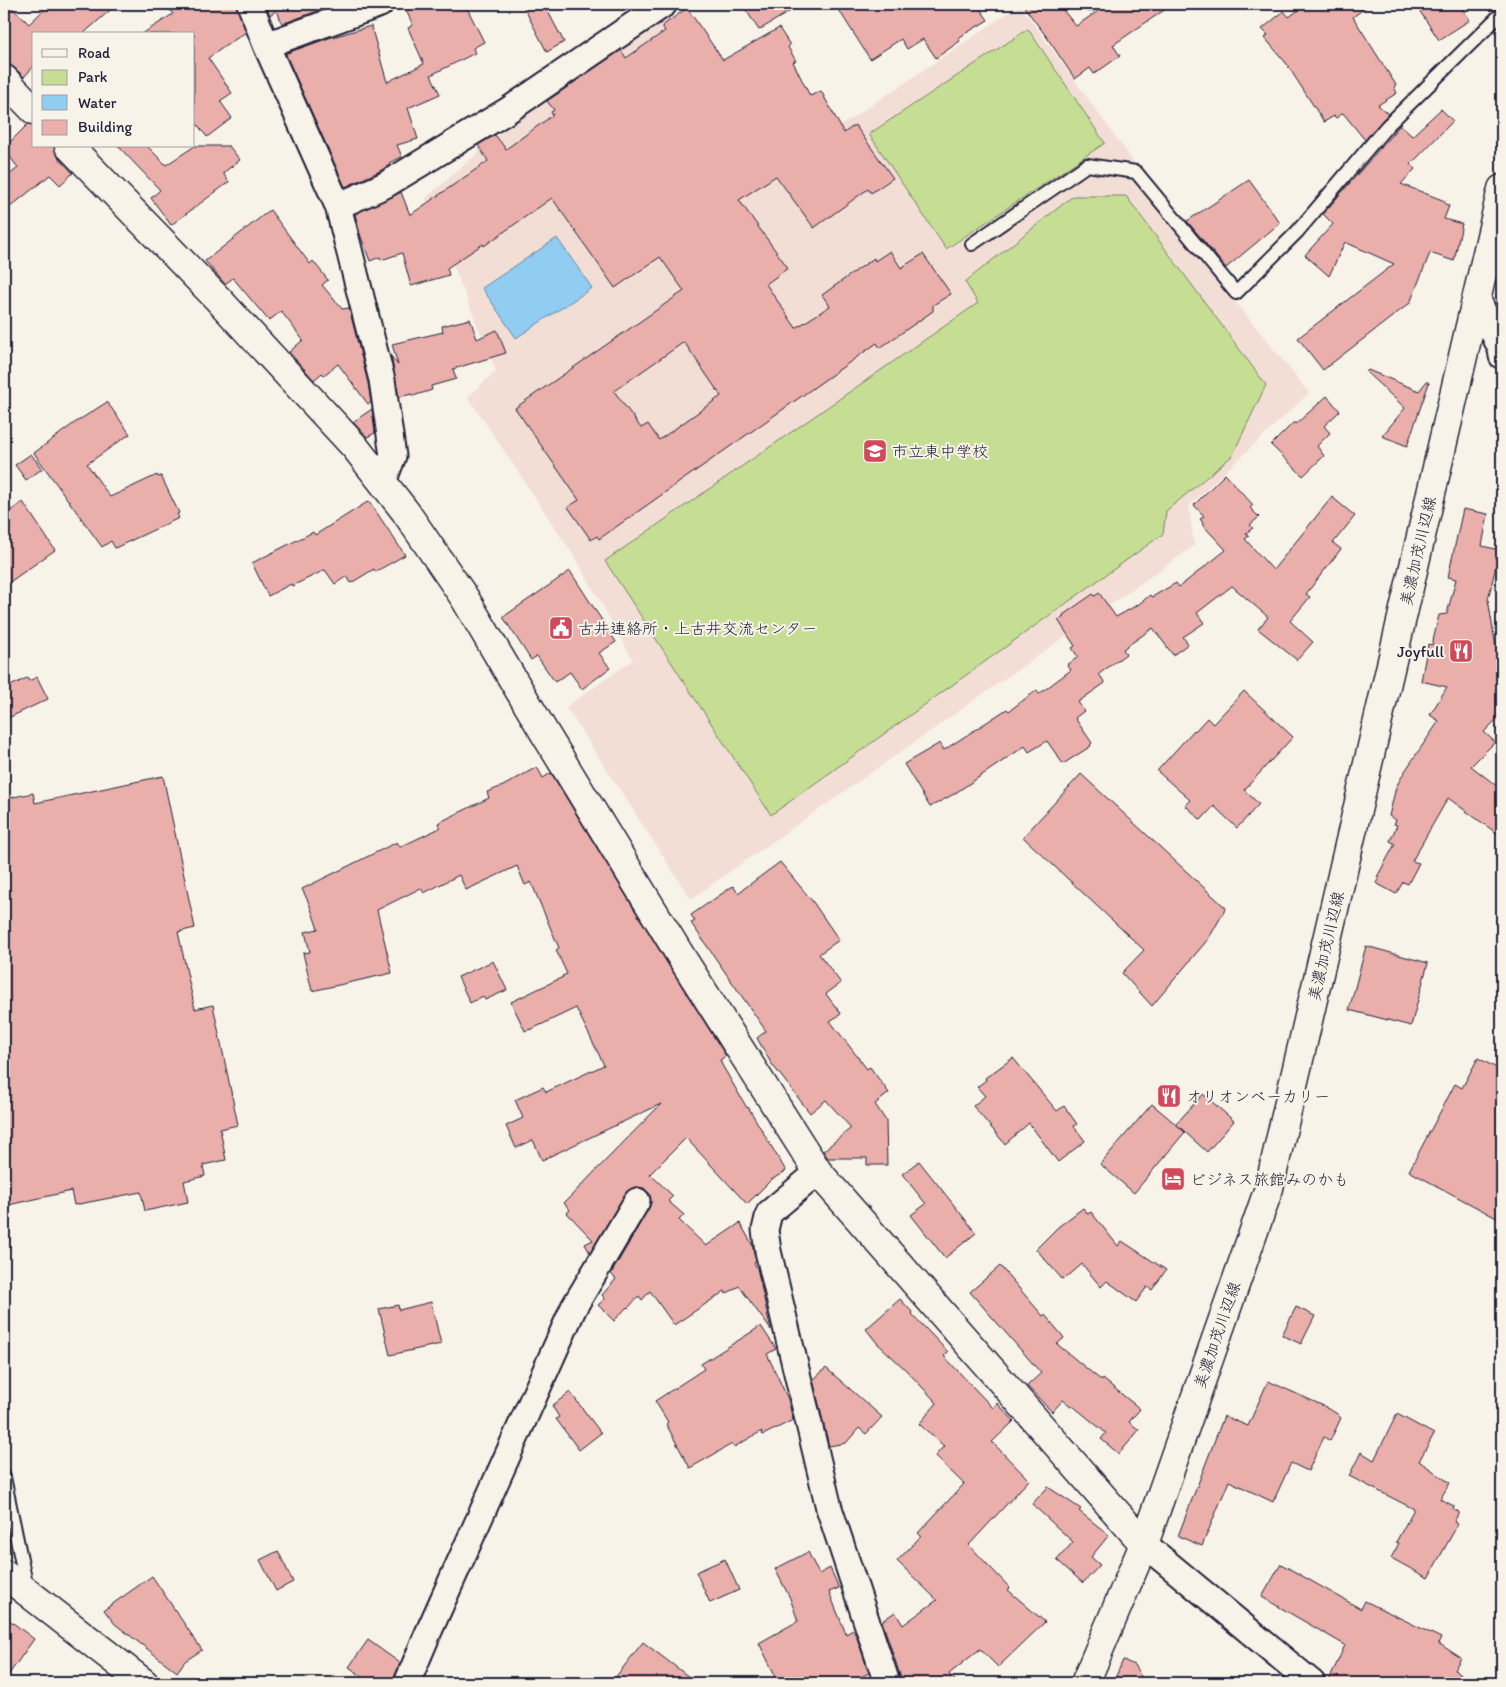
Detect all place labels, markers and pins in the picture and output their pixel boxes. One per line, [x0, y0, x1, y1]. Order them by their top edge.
school or university icon: 市立東中学校 [862, 438, 888, 464]
place label: 市立東中学校 [892, 442, 988, 461]
public building icon: 古井連絡所・上古井交流センター [548, 615, 574, 641]
place label: 古井連絡所・上古井交流センター [578, 619, 817, 638]
restaurant icon: Joyfull [1448, 638, 1474, 664]
place label: Joyfull [1397, 642, 1444, 661]
restaurant icon: オリオンベーカリー [1156, 1083, 1182, 1109]
place label: オリオンベーカリー [1186, 1087, 1330, 1106]
hotel icon: ビジネス旅館みのかも [1160, 1166, 1186, 1192]
place label: ビジネス旅館みのかも [1190, 1170, 1349, 1189]

